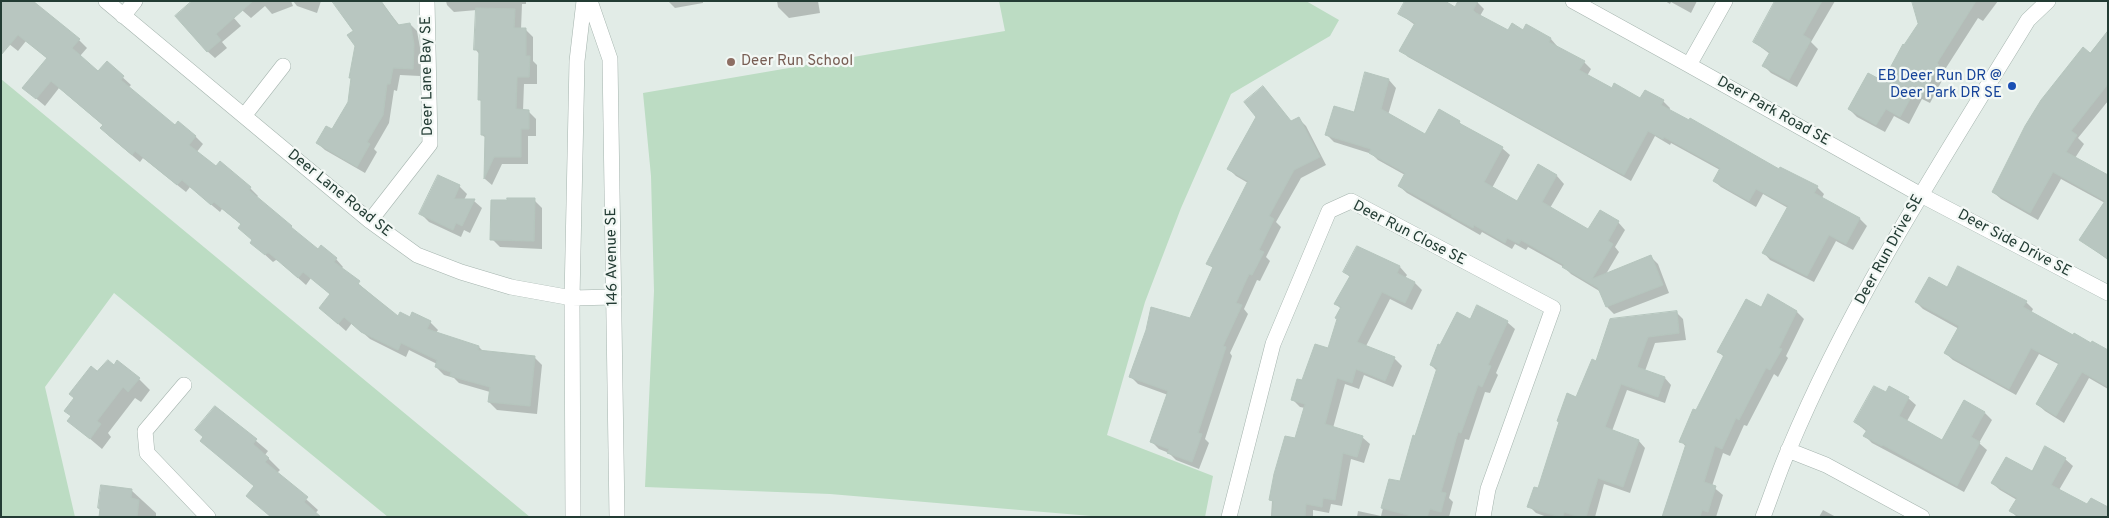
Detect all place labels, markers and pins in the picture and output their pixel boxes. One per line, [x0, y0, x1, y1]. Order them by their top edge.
place label: Deer Run School [741, 53, 853, 71]
marker: Deer Run School [725, 56, 737, 68]
place label: EB Deer Run DR @ Deer Park DR SE [1878, 68, 2002, 103]
marker: EB Deer Run DR @ Deer Park DR SE [2006, 80, 2018, 92]

